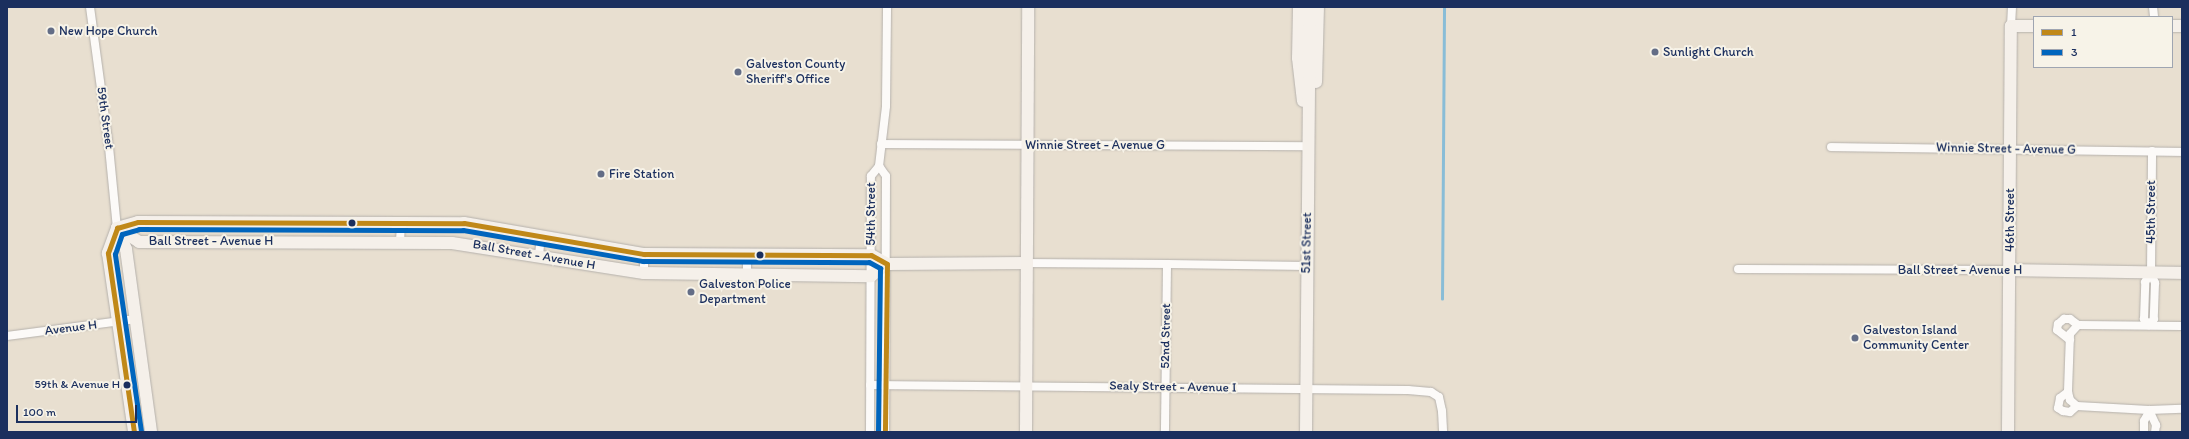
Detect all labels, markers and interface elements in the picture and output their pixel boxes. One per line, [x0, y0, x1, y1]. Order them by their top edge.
legend [2033, 16, 2173, 68]
place label: New Hope Church [59, 23, 158, 39]
text: 1 [2071, 25, 2077, 39]
marker: New Hope Church [46, 26, 56, 36]
place label: Sunlight Church [1663, 44, 1754, 60]
text: 3 [2071, 45, 2078, 59]
marker: Sunlight Church [1650, 47, 1660, 57]
place label: Galveston County Sheriff's Office [746, 57, 845, 88]
marker: Galveston County Sheriff's Office [733, 67, 743, 77]
street label: 59th Street [93, 86, 117, 150]
street label: Winnie Street - Avenue G [1025, 137, 1165, 153]
street label: Winnie Street - Avenue G [1936, 140, 2076, 158]
place label: Fire Station [609, 166, 674, 182]
marker: Fire Station [596, 169, 606, 179]
street label: 45th Street [2143, 180, 2159, 244]
street label: 54th Street [863, 182, 879, 246]
street label: 46th Street [2002, 188, 2018, 252]
street label: 51st Street [1299, 212, 1315, 274]
unlabelled marker [347, 218, 357, 228]
street label: Ball Street - Avenue H [149, 233, 273, 249]
street label: Ball Street - Avenue H [472, 237, 596, 273]
unlabelled marker [755, 250, 765, 260]
street label: Ball Street - Avenue H [1898, 262, 2022, 278]
place label: Galveston Police Department [699, 277, 791, 308]
marker: Galveston Police Department [686, 287, 696, 297]
street label: 52nd Street [1158, 303, 1174, 369]
street label: Avenue H [44, 317, 98, 339]
place label: Galveston Island Community Center [1863, 323, 1969, 354]
marker: Galveston Island Community Center [1850, 333, 1860, 343]
place label: 59th & Avenue H [35, 378, 120, 392]
street label: Sealy Street - Avenue I [1110, 378, 1236, 396]
marker: 59th & Avenue H [122, 380, 132, 390]
scale bar [18, 397, 139, 423]
text: 100 m [23, 405, 56, 419]

